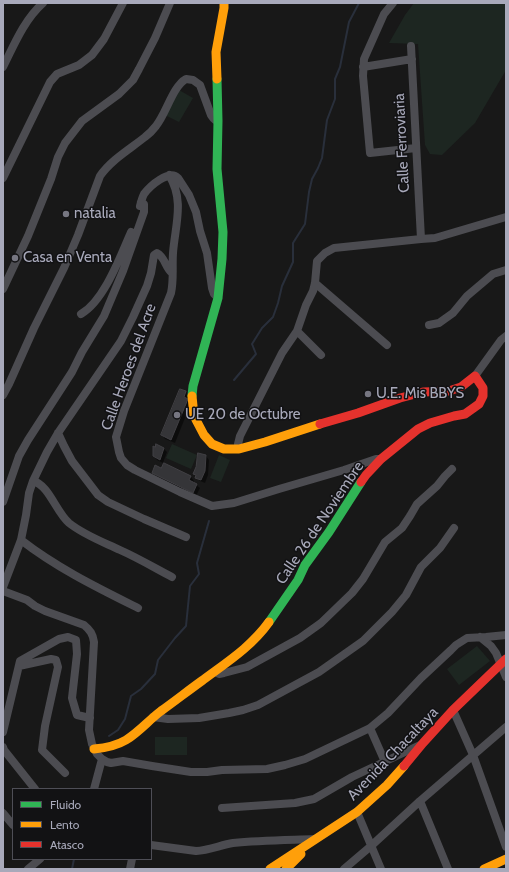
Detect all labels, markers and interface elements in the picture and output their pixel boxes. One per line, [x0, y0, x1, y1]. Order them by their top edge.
street label: Calle Ferroviaria [390, 93, 414, 193]
place label: natalia [74, 205, 116, 223]
marker: natalia [61, 209, 71, 219]
place label: Casa en Venta [23, 249, 112, 267]
marker: Casa en Venta [10, 253, 20, 263]
street label: Calle Heroes del Acre [98, 301, 160, 433]
place label: U.E. Mis BBYS [376, 385, 464, 403]
marker: U.E. Mis BBYS [363, 389, 373, 399]
place label: UE 20 de Octubre [185, 406, 300, 424]
marker: UE 20 de Octubre [172, 410, 182, 420]
street label: Calle 26 de Noviembre [272, 458, 368, 588]
street label: Avenida Chacaltaya [344, 704, 442, 804]
legend [12, 788, 152, 860]
text: Fluido [50, 797, 81, 812]
text: Lento [50, 817, 79, 832]
text: Atasco [50, 837, 84, 852]

